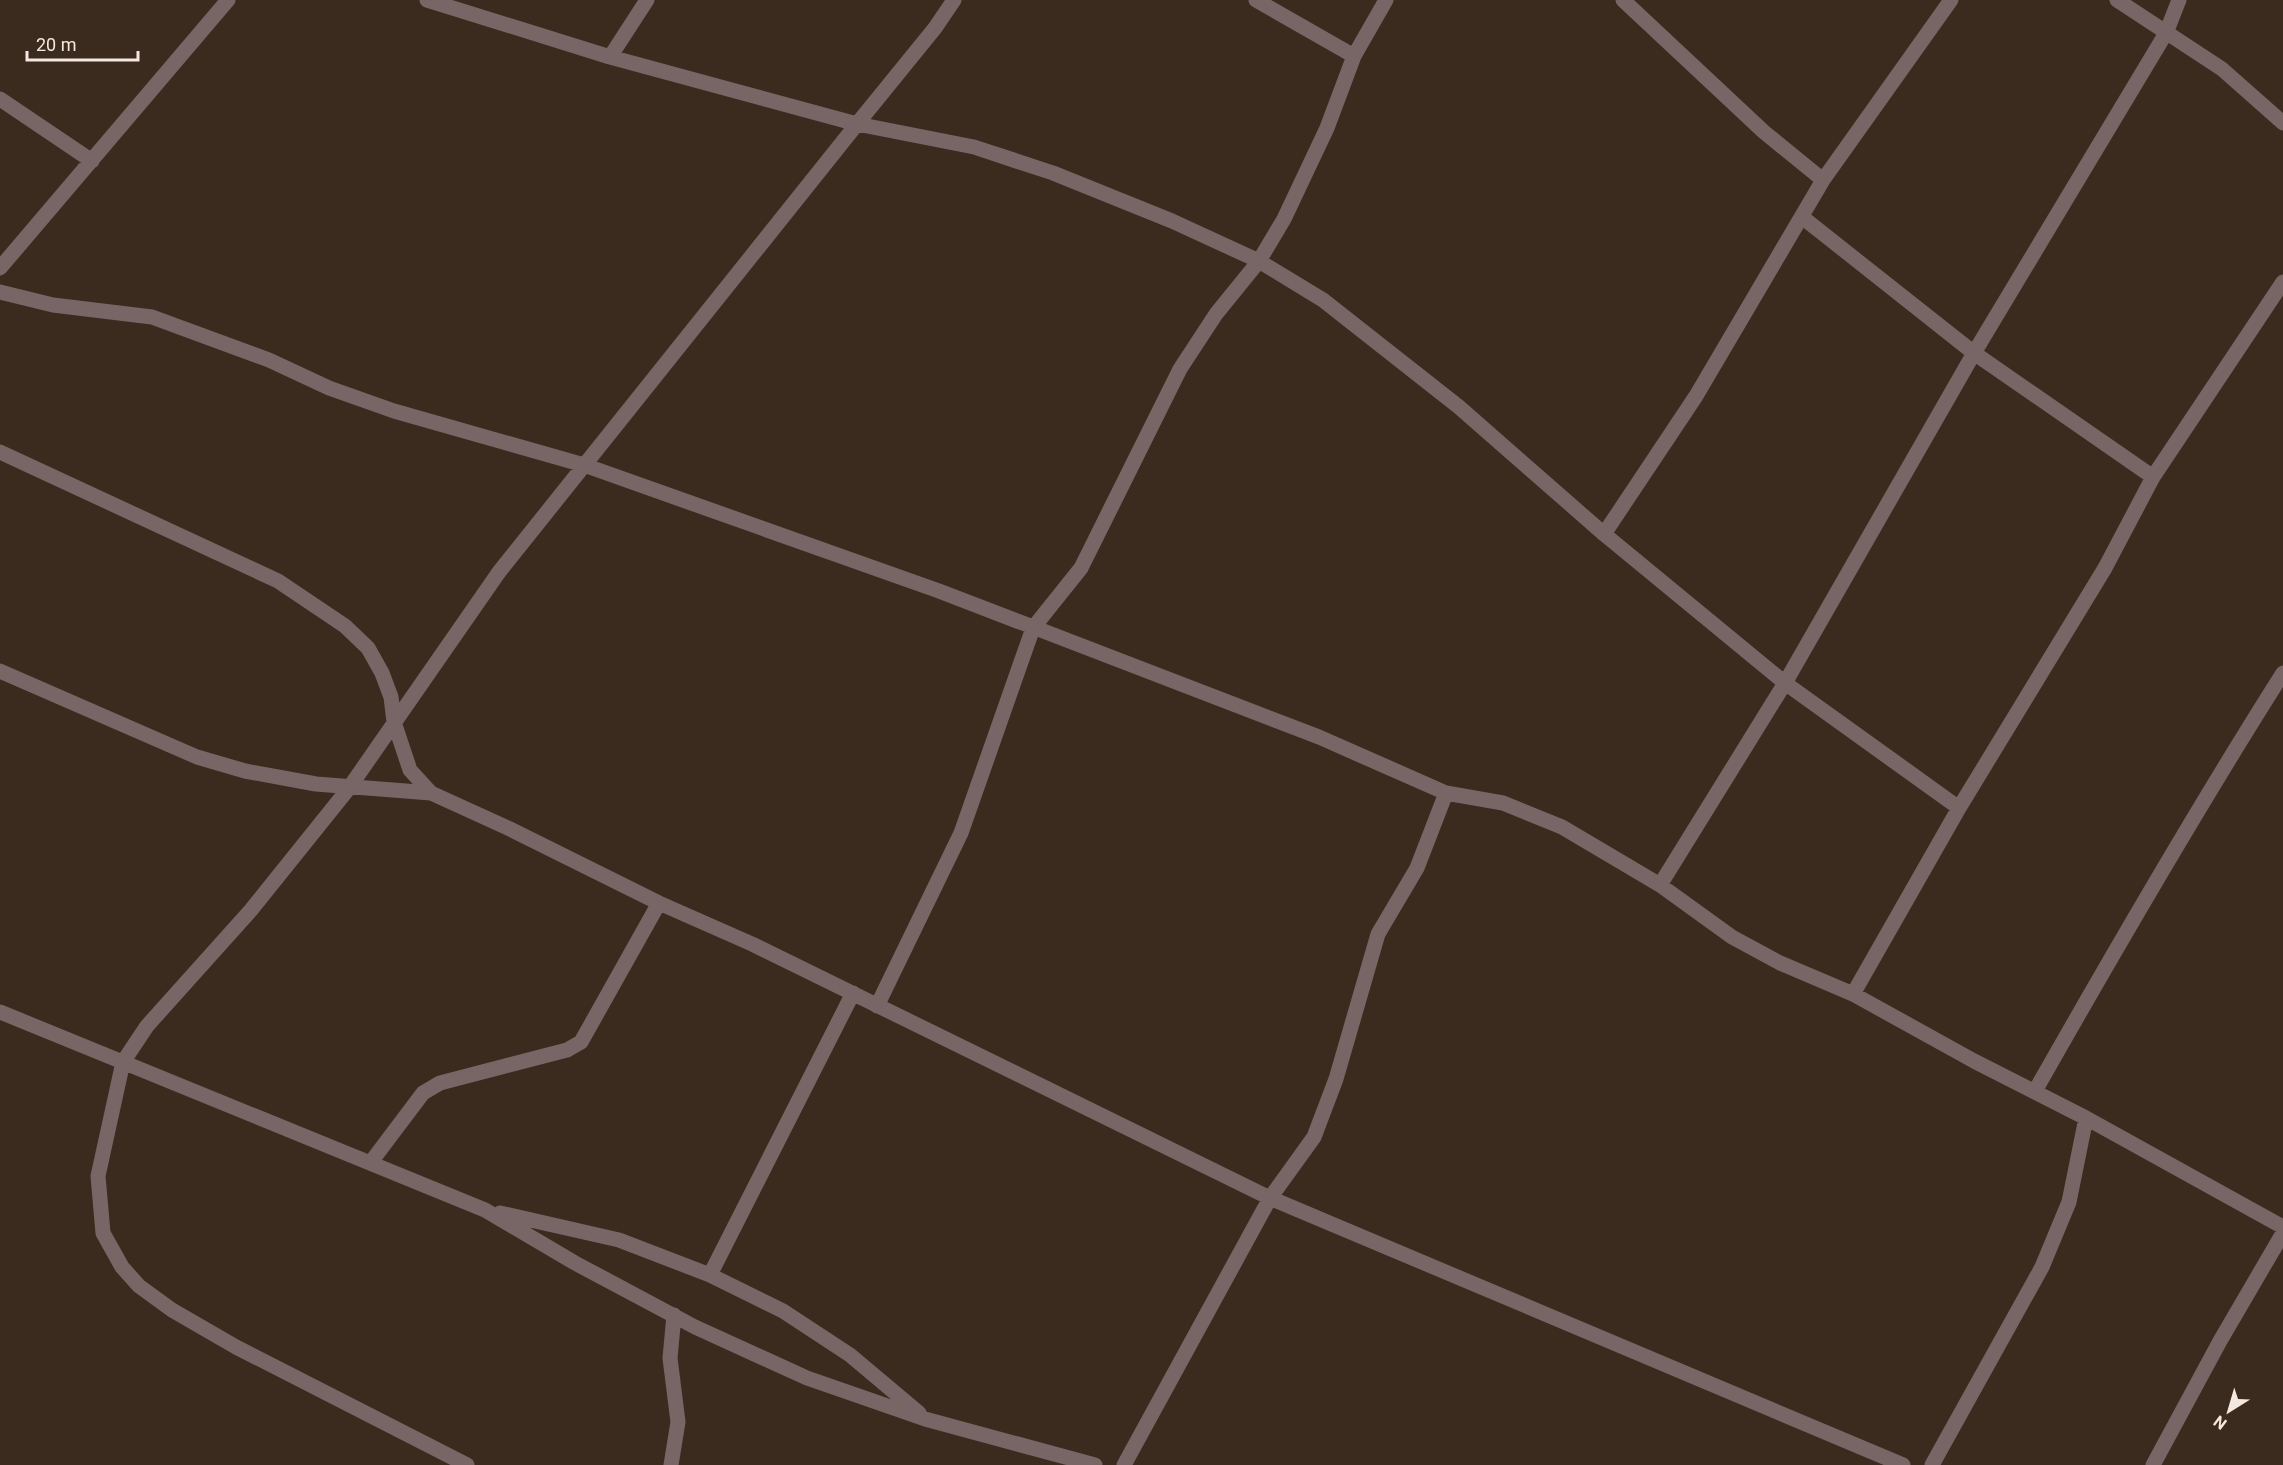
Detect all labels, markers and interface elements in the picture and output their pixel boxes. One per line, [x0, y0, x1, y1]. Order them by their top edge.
scale bar [27, 24, 138, 62]
text: 20 m [36, 34, 76, 55]
north arrow [2199, 1381, 2259, 1441]
text: N [2210, 1412, 2231, 1434]

